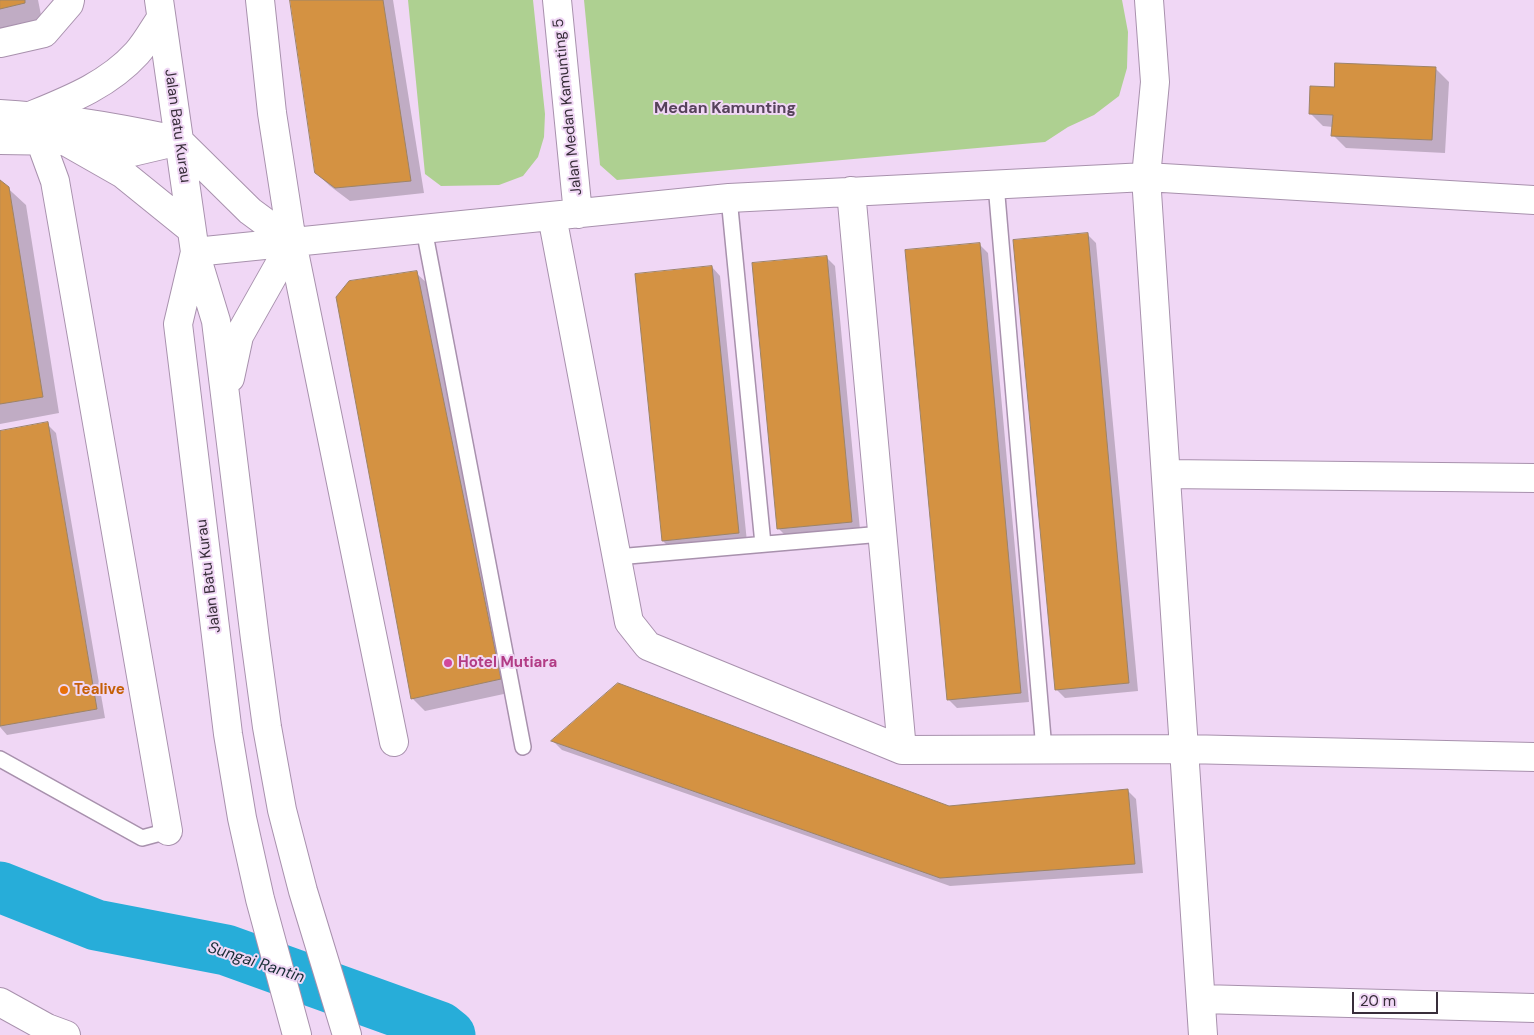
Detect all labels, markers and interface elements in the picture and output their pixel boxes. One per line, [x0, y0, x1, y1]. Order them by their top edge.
street label: Jalan Medan Kamunting 5 [550, 18, 586, 196]
street label: Jalan Batu Kurau [160, 68, 194, 184]
district label: Medan Kamunting [654, 99, 796, 119]
street label: Jalan Batu Kurau [193, 518, 225, 634]
place label: Hotel Mutiara [458, 654, 557, 672]
marker: Hotel Mutiara [442, 657, 454, 669]
place label: Tealive [74, 681, 125, 699]
marker: Tealive [58, 684, 70, 696]
water label: Sungai Rantin [205, 938, 307, 988]
scale bar [1354, 982, 1440, 1014]
text: 20 m [1360, 991, 1396, 1011]

